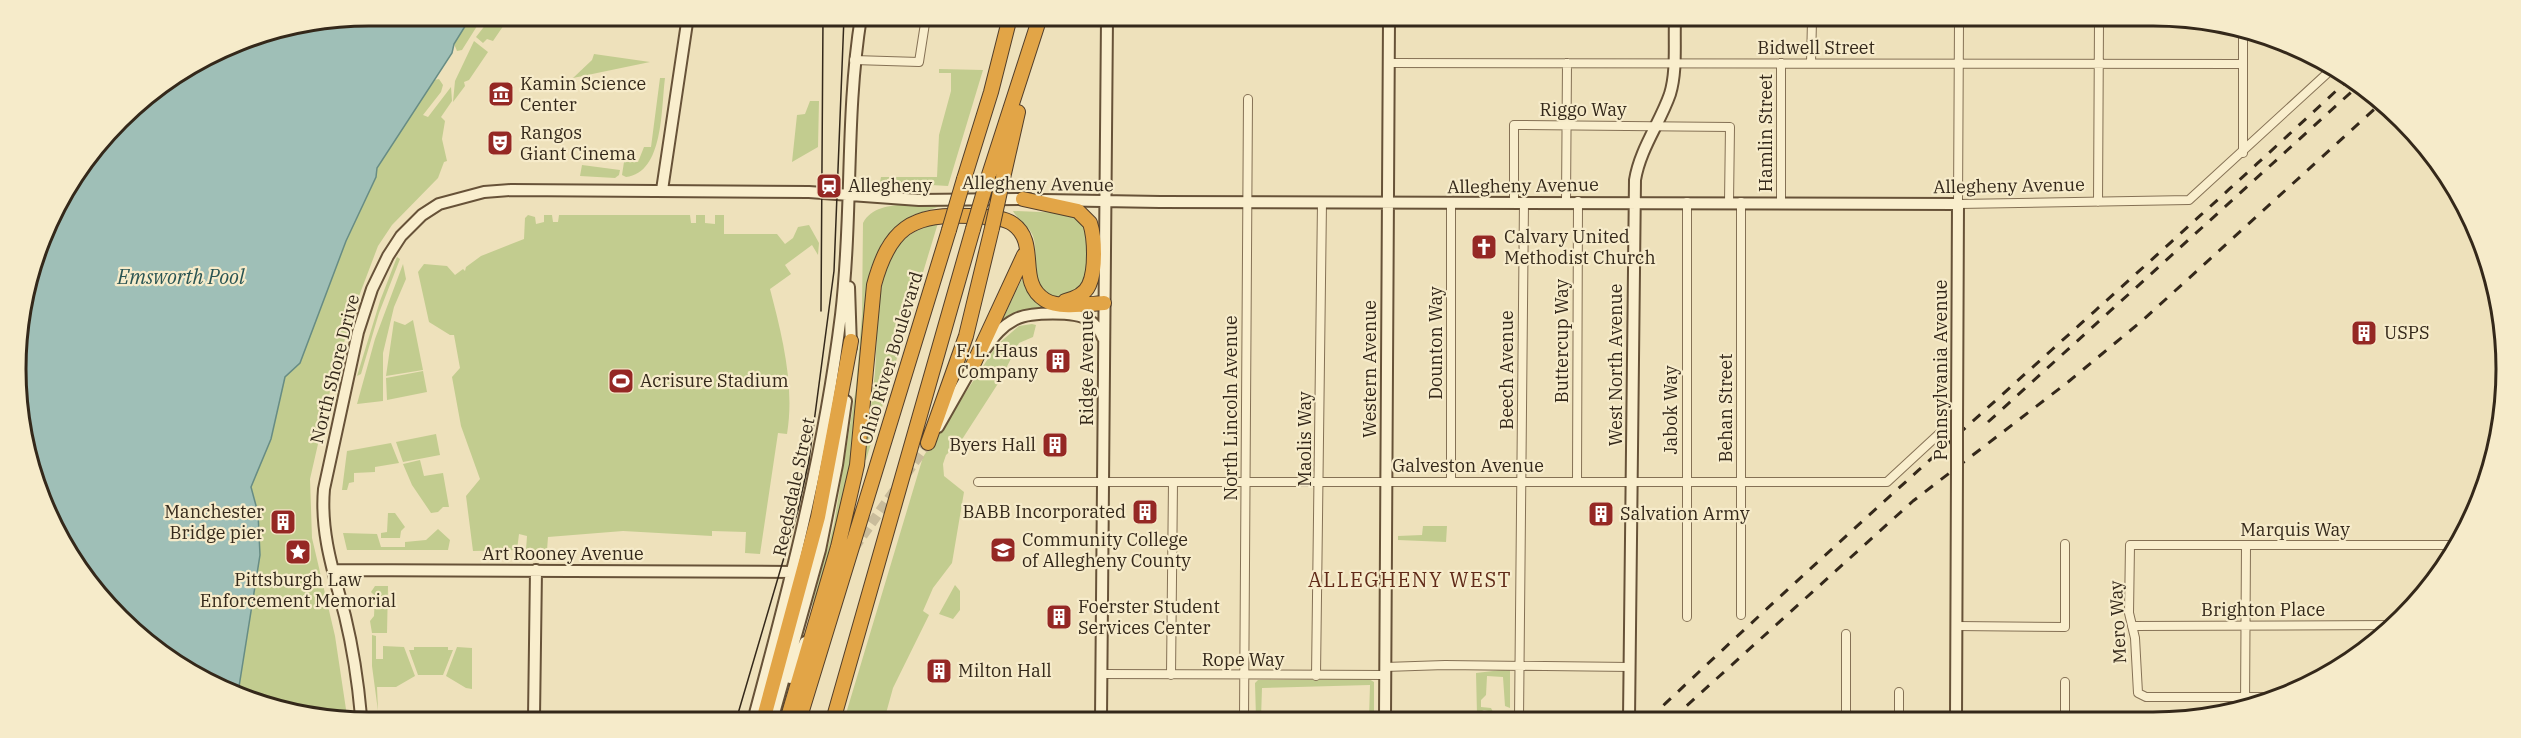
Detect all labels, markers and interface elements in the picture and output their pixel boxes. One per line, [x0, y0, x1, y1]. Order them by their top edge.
street label: Bidwell Street [1757, 36, 1875, 59]
place label: Kamin Science Center [520, 72, 646, 116]
street label: Hamlin Street [1754, 74, 1777, 192]
museum icon: Kamin Science Center [486, 79, 516, 109]
street label: Riggo Way [1539, 98, 1627, 121]
place label: Rangos Giant Cinema [520, 121, 636, 165]
theatre icon: Rangos Giant Cinema [485, 128, 515, 158]
station icon: Allegheny [814, 171, 844, 201]
street label: Allegheny Avenue [962, 171, 1114, 196]
street label: Allegheny Avenue [1447, 173, 1599, 198]
street label: Allegheny Avenue [1933, 173, 2085, 198]
place label: Allegheny [848, 174, 933, 197]
place label: Calvary United Methodist Church [1504, 225, 1656, 269]
church icon: Calvary United Methodist Church [1469, 232, 1499, 262]
water label: Emsworth Pool [116, 263, 245, 290]
street label: Ohio River Boulevard [853, 269, 928, 447]
street label: Buttercup Way [1550, 278, 1573, 403]
street label: Pennsylvania Avenue [1929, 280, 1952, 460]
street label: West North Avenue [1604, 284, 1627, 446]
street label: Dounton Way [1424, 286, 1447, 400]
street label: North Shore Drive [305, 292, 364, 446]
street label: Western Avenue [1358, 300, 1381, 438]
street label: Ridge Avenue [1075, 310, 1098, 426]
street label: Beech Avenue [1495, 310, 1518, 430]
street label: North Lincoln Avenue [1219, 315, 1242, 501]
building icon: USPS [2349, 318, 2379, 348]
place label: USPS [2384, 321, 2430, 344]
place label: F. L. Haus Company [956, 339, 1038, 383]
building icon: F. L. Haus Company [1043, 346, 1073, 376]
street label: Behan Street [1714, 353, 1737, 463]
street label: Jabok Way [1659, 365, 1682, 455]
sports icon: Acrisure Stadium [606, 366, 636, 396]
place label: Acrisure Stadium [640, 369, 789, 392]
street label: Maolis Way [1293, 391, 1316, 487]
street label: Reedsdale Street [768, 415, 819, 559]
building icon: Byers Hall [1040, 430, 1070, 460]
place label: Byers Hall [949, 433, 1036, 456]
street label: Galveston Avenue [1392, 454, 1544, 477]
building icon: BABB Incorporated [1130, 497, 1160, 527]
building icon: Salvation Army [1586, 499, 1616, 529]
place label: Manchester Bridge pier [164, 500, 264, 544]
place label: BABB Incorporated [963, 500, 1126, 523]
place label: Salvation Army [1620, 502, 1750, 525]
building icon: Manchester Bridge pier [268, 507, 298, 537]
street label: Marquis Way [2240, 518, 2350, 541]
place label: Community College of Allegheny County [1022, 528, 1191, 572]
school or university icon: Community College of Allegheny County [988, 535, 1018, 565]
place icon: Pittsburgh Law Enforcement Memorial [283, 537, 313, 567]
street label: Art Rooney Avenue [482, 542, 644, 565]
district label: ALLEGHENY WEST [1308, 566, 1512, 593]
place label: Pittsburgh Law Enforcement Memorial [200, 568, 396, 612]
street label: Mero Way [2104, 579, 2131, 664]
place label: Foerster Student Services Center [1078, 595, 1220, 639]
street label: Brighton Place [2201, 598, 2325, 621]
building icon: Foerster Student Services Center [1044, 602, 1074, 632]
street label: Rope Way [1202, 648, 1285, 671]
building icon: Milton Hall [924, 656, 954, 686]
place label: Milton Hall [958, 659, 1052, 682]

